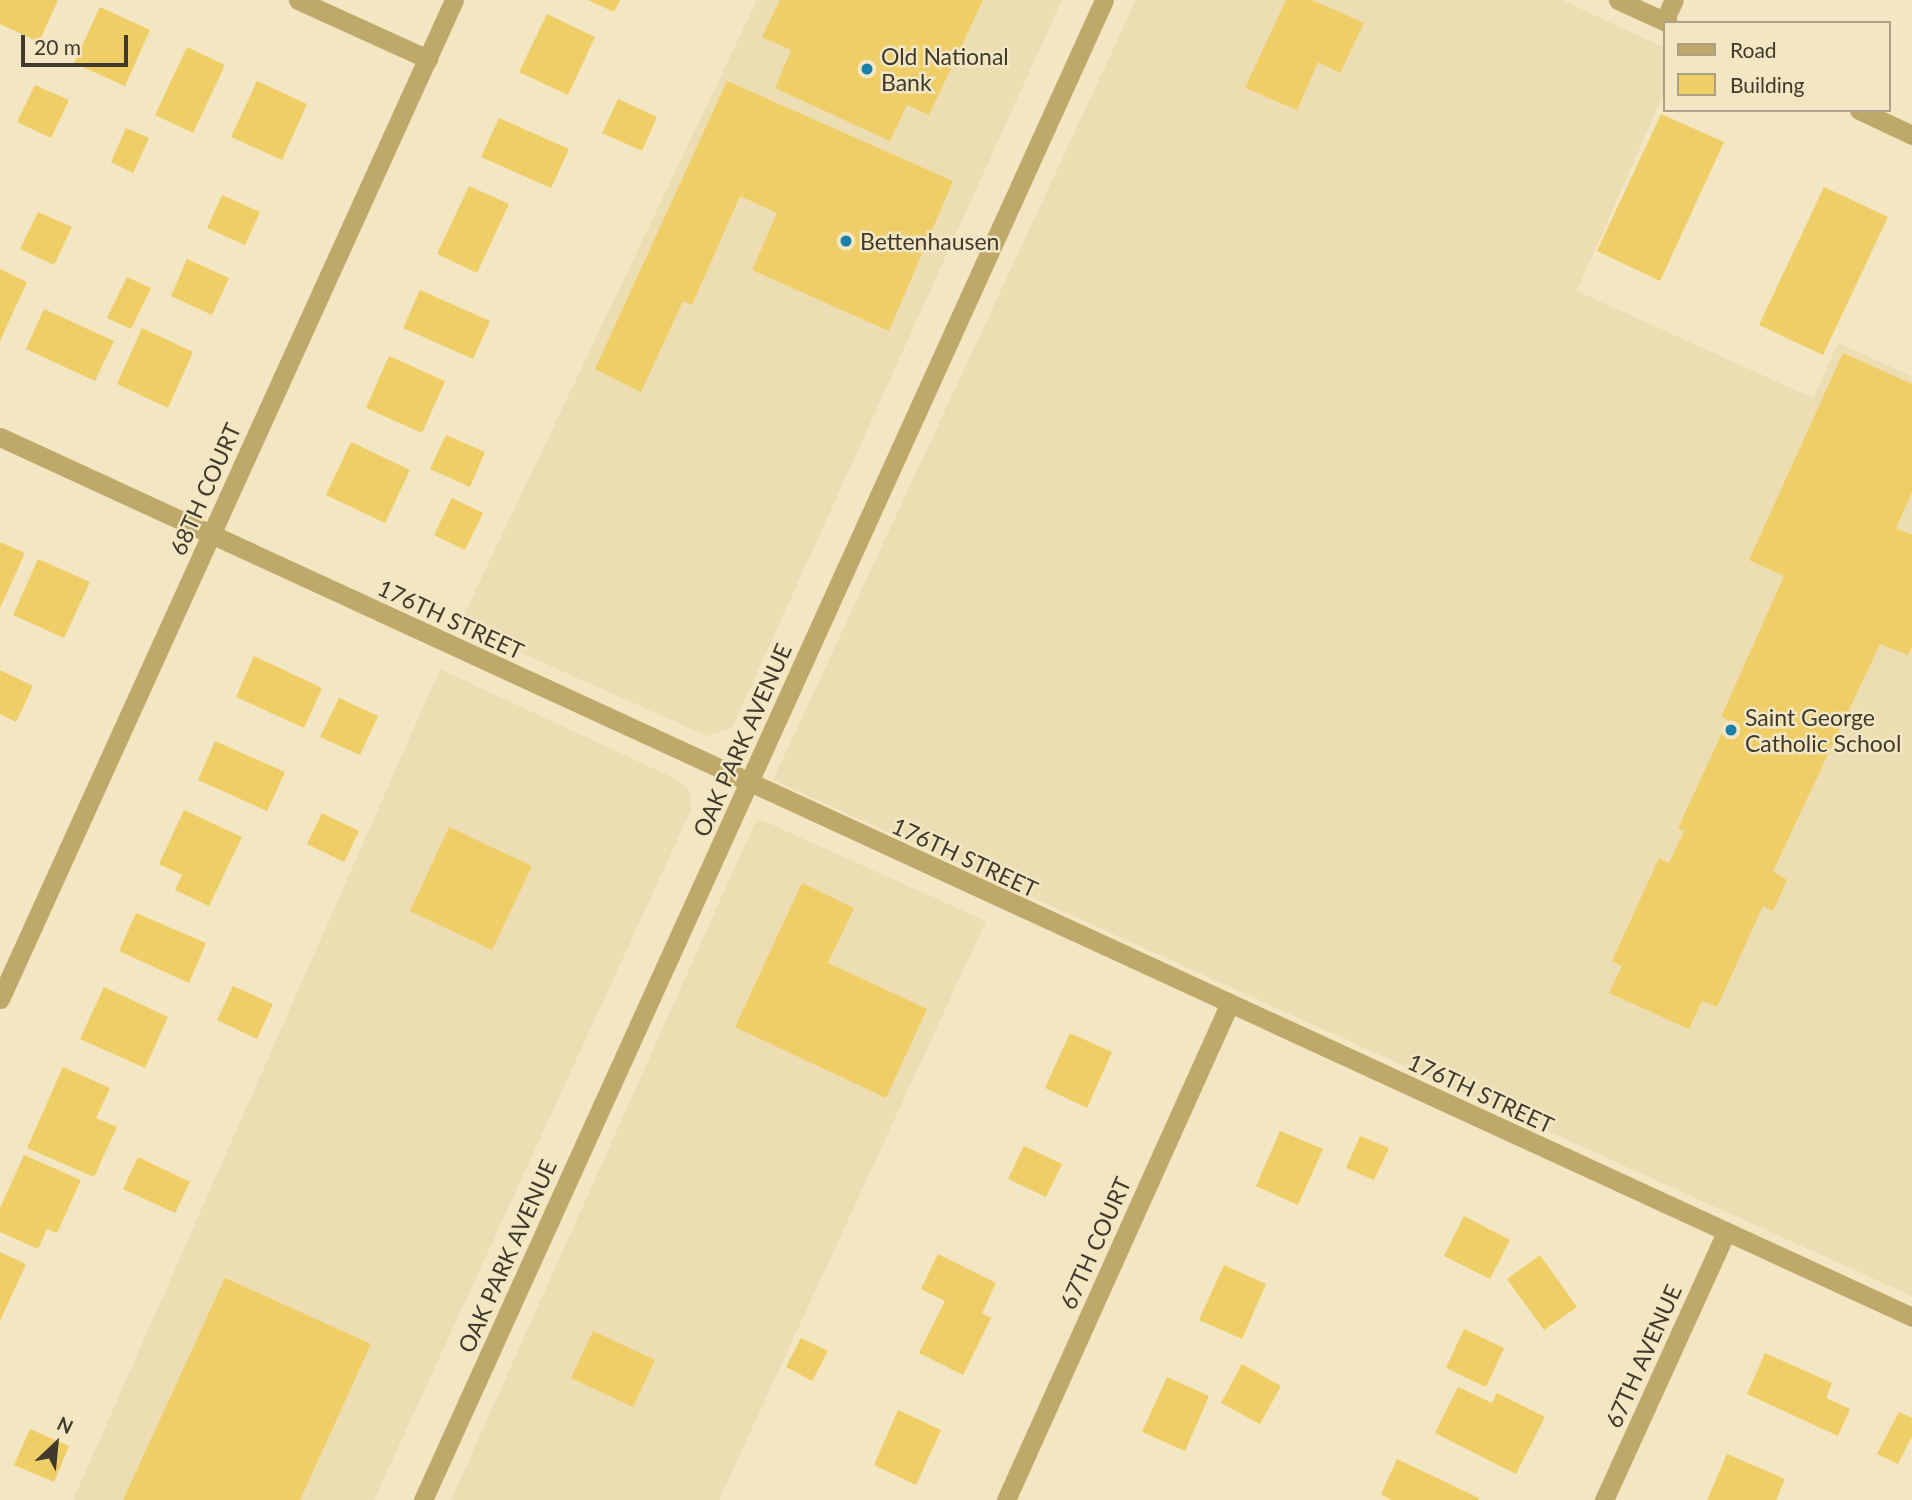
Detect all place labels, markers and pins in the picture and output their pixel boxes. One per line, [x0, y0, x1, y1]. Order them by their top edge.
place label: Old National Bank [881, 42, 1009, 96]
marker: Old National Bank [859, 61, 875, 77]
place label: Bettenhausen [860, 227, 999, 255]
marker: Bettenhausen [838, 233, 854, 249]
place label: Saint George Catholic School [1745, 703, 1901, 757]
marker: Saint George Catholic School [1723, 722, 1739, 738]

